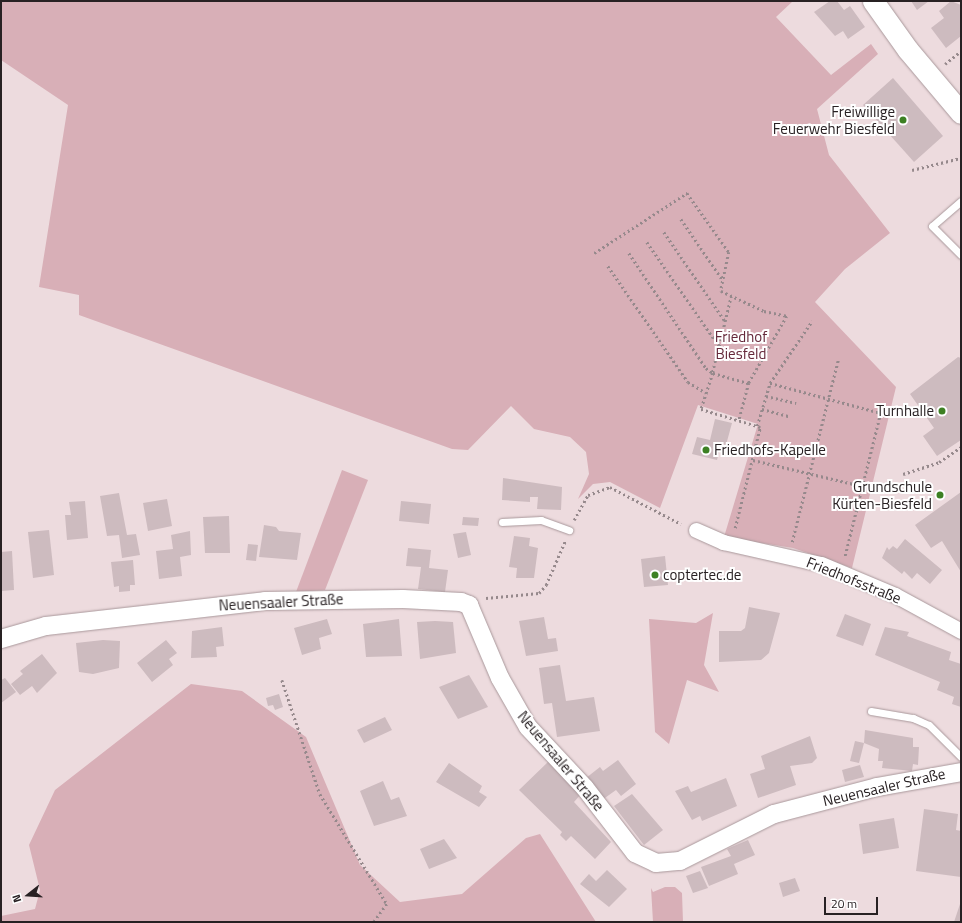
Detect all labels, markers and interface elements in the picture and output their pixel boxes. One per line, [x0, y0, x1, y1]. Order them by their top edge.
place label: Freiwillige Feuerwehr Biesfeld [773, 102, 895, 137]
marker: Freiwillige Feuerwehr Biesfeld [898, 115, 908, 125]
park label: Friedhof Biesfeld [715, 327, 767, 362]
place label: Turnhalle [876, 402, 934, 420]
marker: Turnhalle [937, 406, 947, 416]
place label: Friedhofs-Kapelle [714, 441, 826, 459]
marker: Friedhofs-Kapelle [701, 445, 711, 455]
place label: Grundschule Kürten-Biesfeld [832, 477, 932, 512]
marker: Grundschule Kürten-Biesfeld [935, 490, 945, 500]
street label: Friedhofsstraße [804, 553, 904, 607]
place label: coptertec.de [663, 566, 741, 584]
marker: coptertec.de [650, 570, 660, 580]
street label: Neuensaaler Straße [218, 590, 344, 614]
street label: Neuensaaler Straße [514, 707, 608, 815]
street label: Neuensaaler Straße [821, 764, 947, 810]
north arrow [8, 875, 48, 915]
scale bar [826, 889, 880, 915]
text: N [8, 893, 25, 904]
text: 20 m [831, 894, 857, 913]

